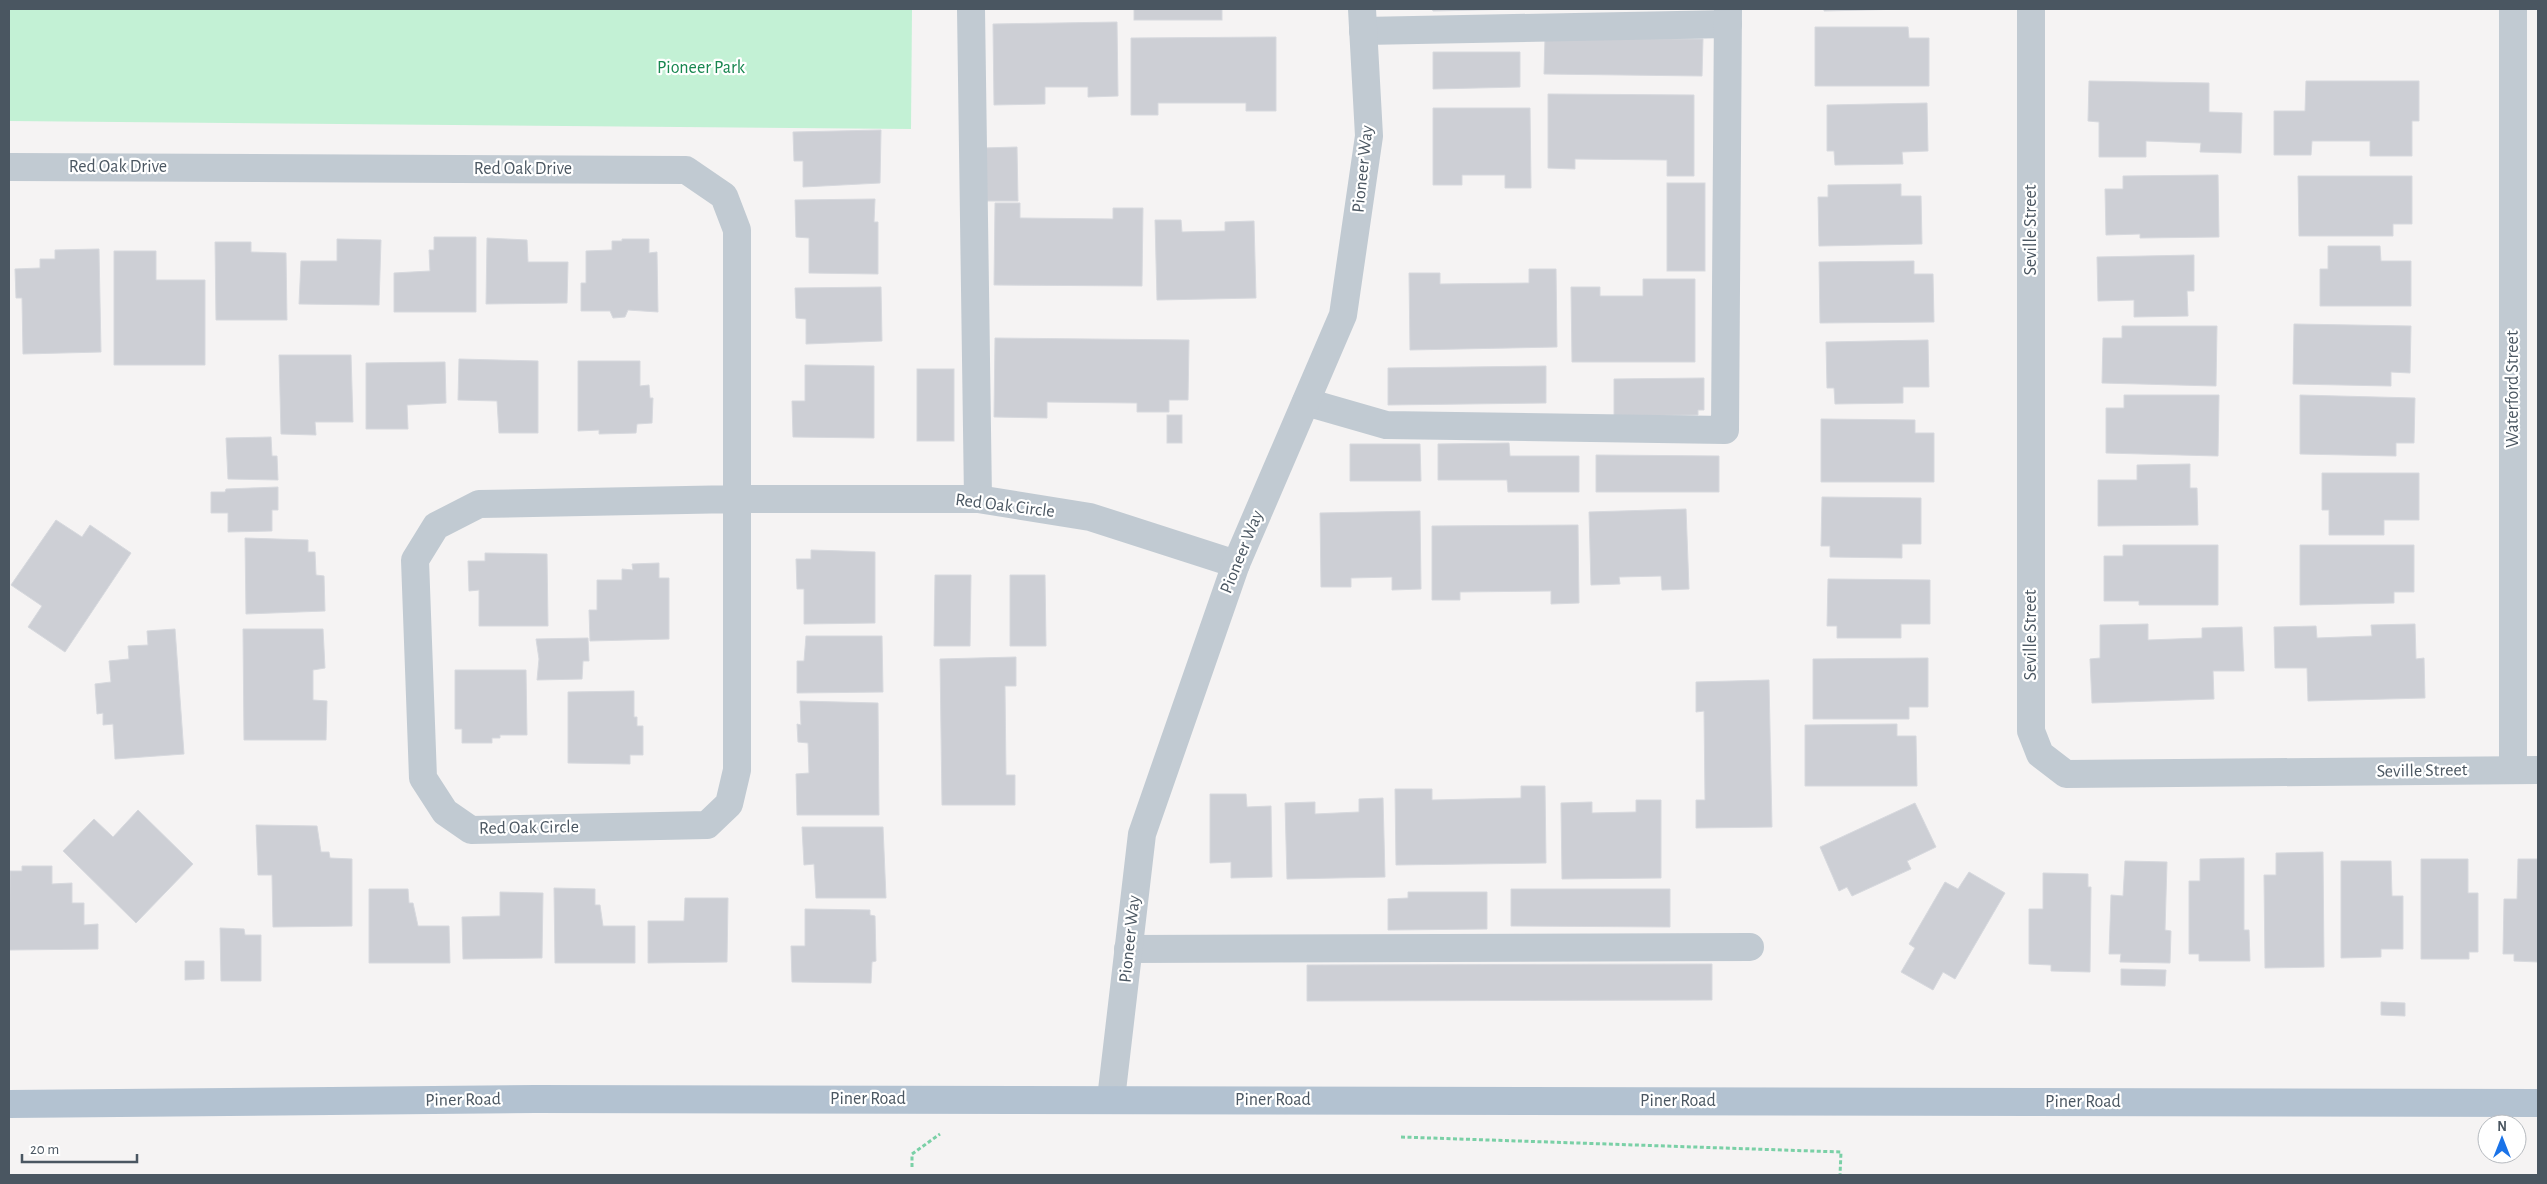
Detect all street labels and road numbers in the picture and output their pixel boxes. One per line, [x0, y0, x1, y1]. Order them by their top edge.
street label: Pioneer Way [1349, 124, 1377, 214]
street label: Red Oak Drive [69, 158, 167, 176]
street label: Red Oak Drive [474, 160, 572, 178]
street label: Seville Street [2022, 184, 2040, 275]
street label: Waterford Street [2504, 330, 2522, 448]
street label: Red Oak Circle [954, 491, 1056, 521]
street label: Pioneer Way [1217, 508, 1267, 596]
street label: Seville Street [2022, 589, 2040, 680]
street label: Seville Street [2376, 761, 2468, 781]
street label: Red Oak Circle [479, 818, 579, 838]
street label: Pioneer Way [1116, 894, 1144, 984]
street label: Piner Road [425, 1090, 501, 1110]
street label: Piner Road [830, 1090, 906, 1108]
street label: Piner Road [1235, 1091, 1311, 1109]
street label: Piner Road [1640, 1092, 1716, 1110]
street label: Piner Road [2045, 1093, 2121, 1111]

